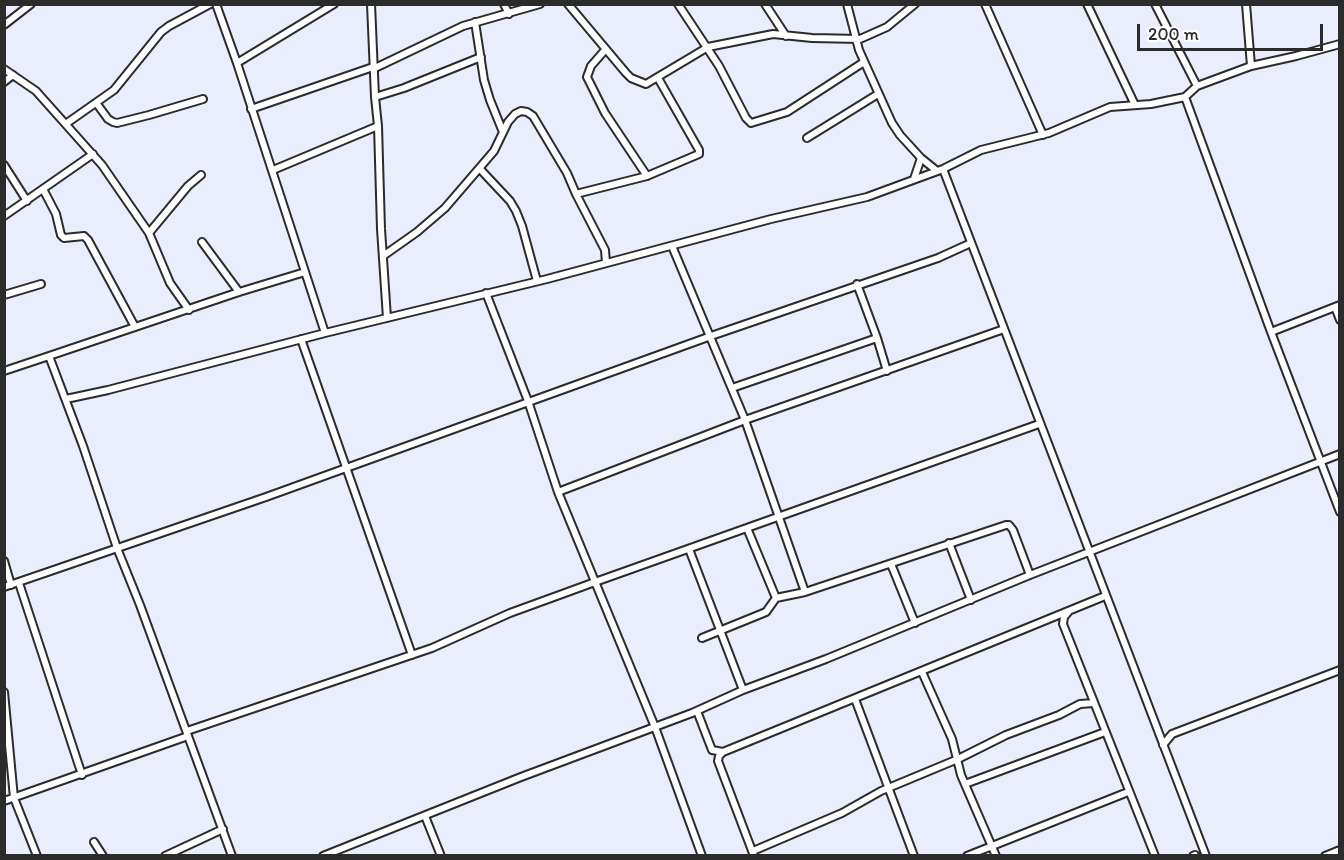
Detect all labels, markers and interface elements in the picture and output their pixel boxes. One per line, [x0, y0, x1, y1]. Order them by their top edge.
scale bar [1140, 12, 1326, 50]
text: 200 m [1148, 23, 1199, 45]

